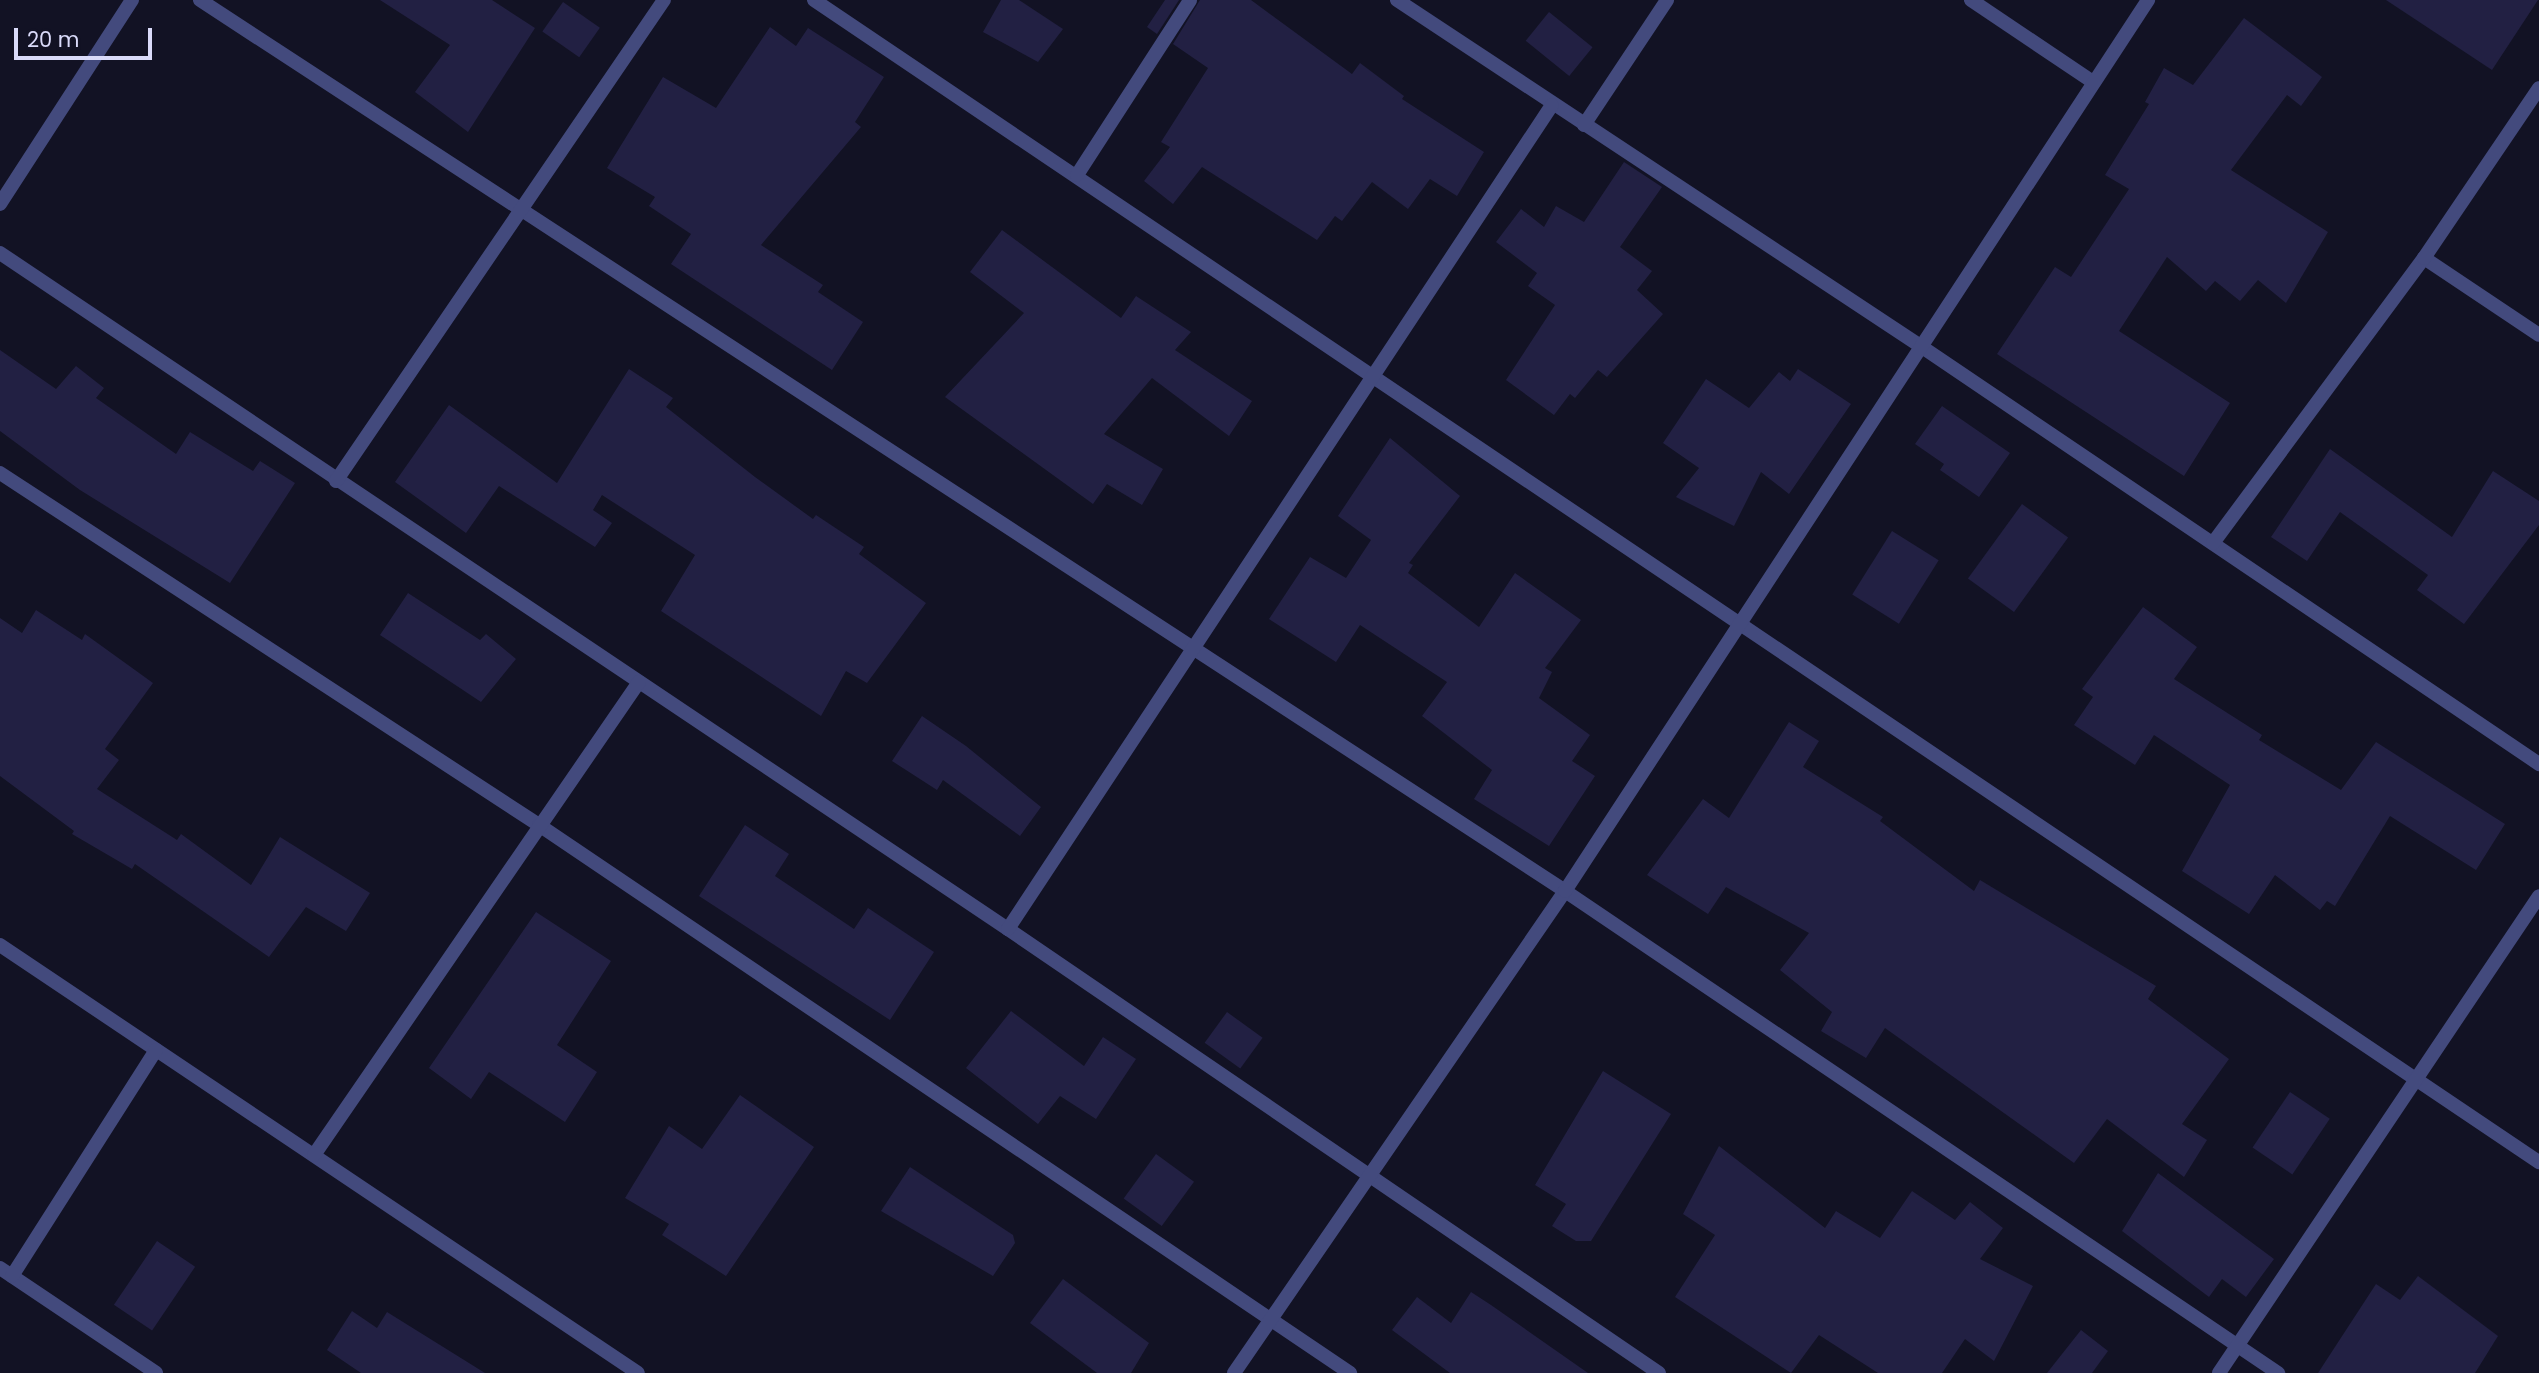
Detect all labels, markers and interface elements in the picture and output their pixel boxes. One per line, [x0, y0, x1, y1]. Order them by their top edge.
scale bar [18, 14, 156, 58]
text: 20 m [27, 25, 80, 54]

